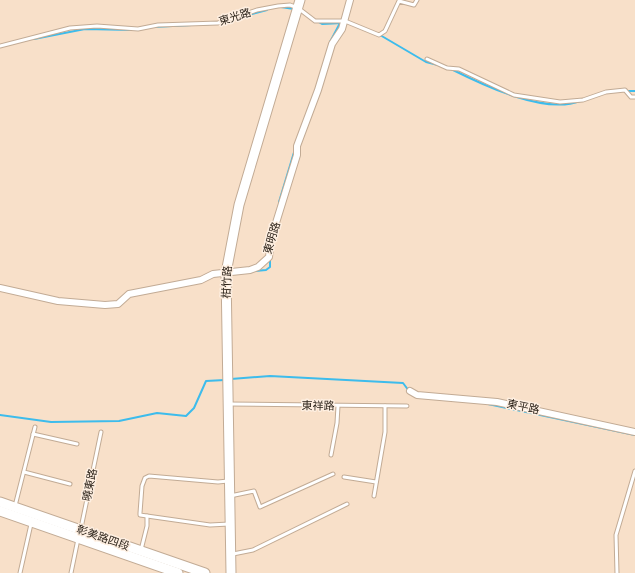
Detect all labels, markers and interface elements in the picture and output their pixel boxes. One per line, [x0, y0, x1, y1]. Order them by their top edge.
street label: 東光路 [217, 6, 252, 27]
street label: 東明路 [261, 220, 282, 255]
street label: 柑竹路 [220, 265, 233, 299]
street label: 東平路 [506, 397, 540, 416]
street label: 東祥路 [301, 399, 335, 412]
street label: 曉東路 [80, 468, 99, 502]
street label: 彰美路四段 [75, 523, 131, 552]

